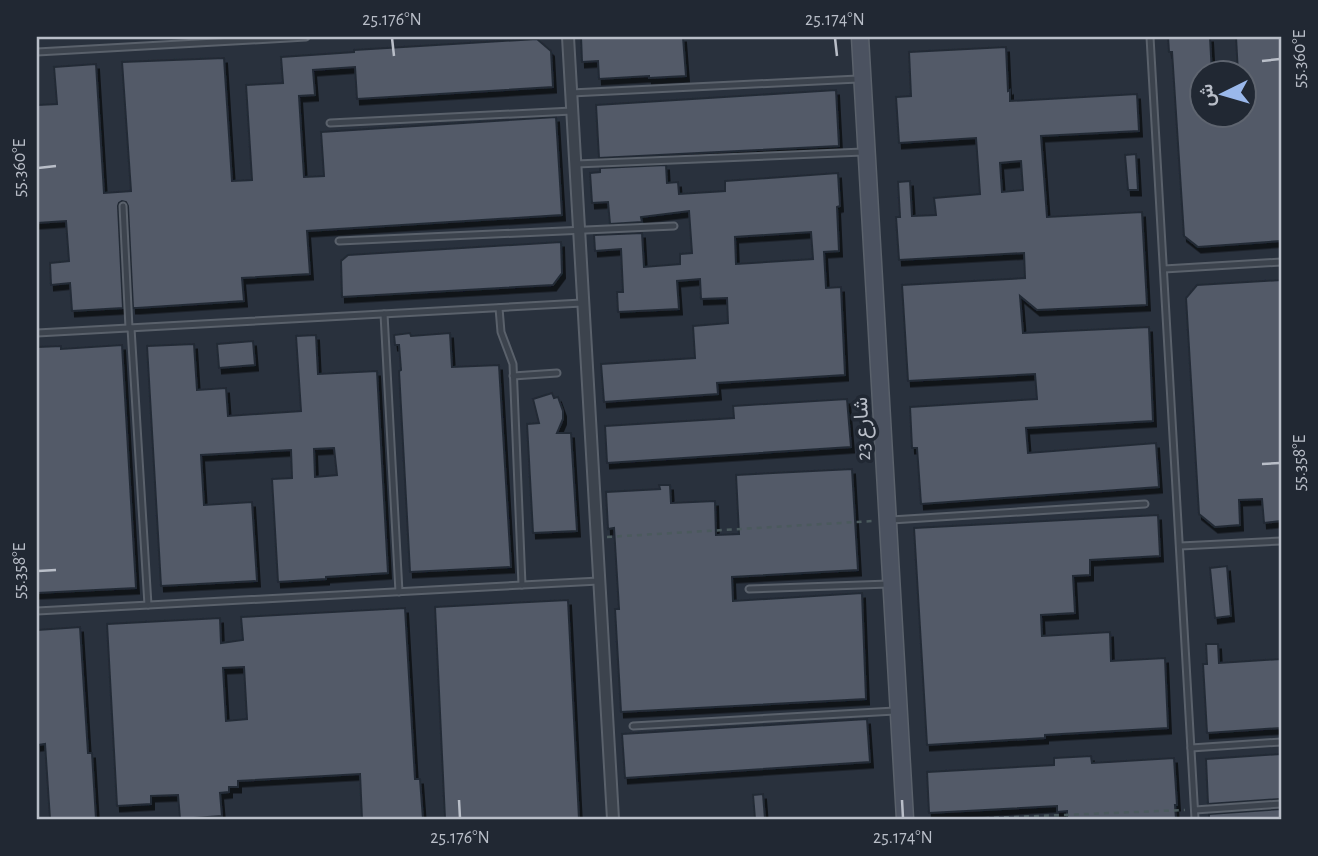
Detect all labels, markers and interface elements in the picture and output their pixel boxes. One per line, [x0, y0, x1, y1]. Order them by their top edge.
text: 25.176°N [362, 11, 422, 29]
text: 25.174°N [805, 11, 865, 29]
text: 55.360°E [1291, 29, 1309, 88]
north arrow [1188, 60, 1258, 130]
text: ش [1197, 83, 1219, 108]
text: 55.360°E [11, 138, 29, 197]
street label: شارع 23 [850, 396, 877, 461]
text: 55.358°E [1291, 434, 1309, 491]
text: 55.358°E [11, 542, 29, 599]
text: 25.176°N [430, 829, 490, 847]
text: 25.174°N [873, 829, 933, 847]

